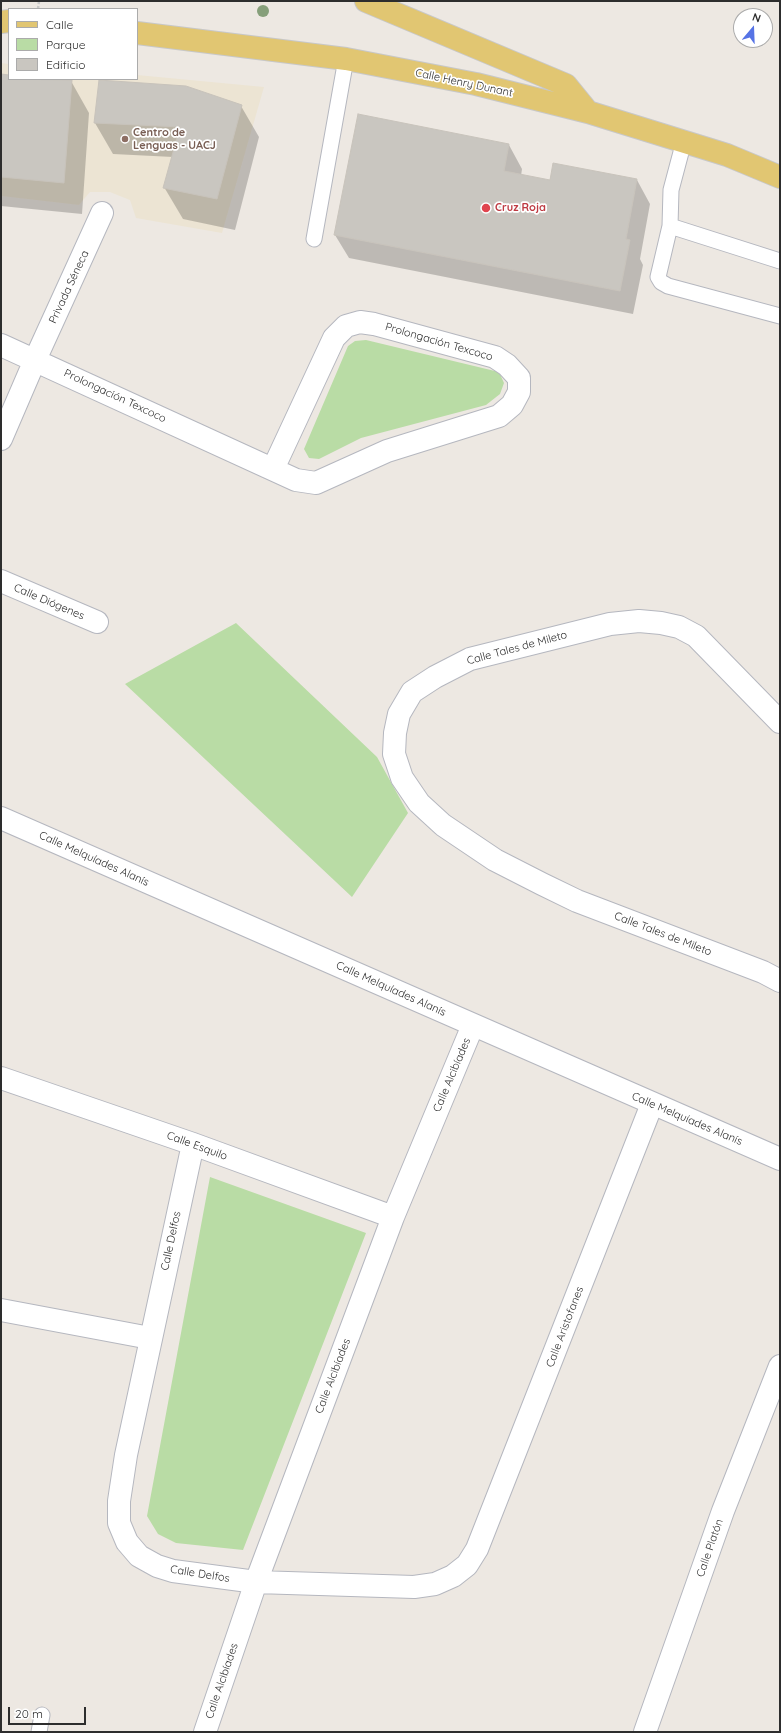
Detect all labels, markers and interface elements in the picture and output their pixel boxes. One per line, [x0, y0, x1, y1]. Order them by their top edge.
legend [8, 8, 138, 80]
north arrow [733, 8, 773, 48]
text: N [750, 10, 763, 26]
text: Calle [46, 17, 73, 32]
text: Parque [46, 37, 86, 52]
text: Edificio [46, 57, 86, 72]
street label: Calle Henry Dunant [414, 66, 514, 100]
place label: Centro de Lenguas - UACJ [133, 126, 216, 152]
marker: Centro de Lenguas - UACJ [120, 134, 130, 144]
place label: Cruz Roja [495, 201, 546, 215]
marker: Cruz Roja [480, 202, 492, 214]
street label: Privada Séneca [46, 248, 92, 326]
street label: Prolongación Texcoco [384, 320, 494, 364]
street label: Prolongación Texcoco [62, 366, 168, 426]
street label: Calle Diógenes [12, 581, 86, 623]
street label: Calle Tales de Mileto [465, 628, 569, 668]
street label: Calle Melquíades Alanís [37, 829, 151, 889]
street label: Calle Tales de Mileto [612, 909, 714, 959]
street label: Calle Melquíades Alanís [334, 959, 448, 1019]
street label: Calle Alcibíades [430, 1036, 474, 1114]
street label: Calle Melquíades Alanís [630, 1090, 744, 1148]
street label: Calle Esquilo [165, 1129, 229, 1163]
street label: Calle Delfos [158, 1210, 184, 1272]
street label: Calle Aristofanes [544, 1285, 586, 1369]
street label: Calle Alcibíades [313, 1337, 353, 1415]
street label: Calle Platón [694, 1517, 726, 1579]
street label: Calle Delfos [169, 1563, 231, 1585]
street label: Calle Alcibíades [203, 1641, 241, 1721]
scale bar [10, 1699, 88, 1725]
text: 20 m [15, 1706, 43, 1721]

